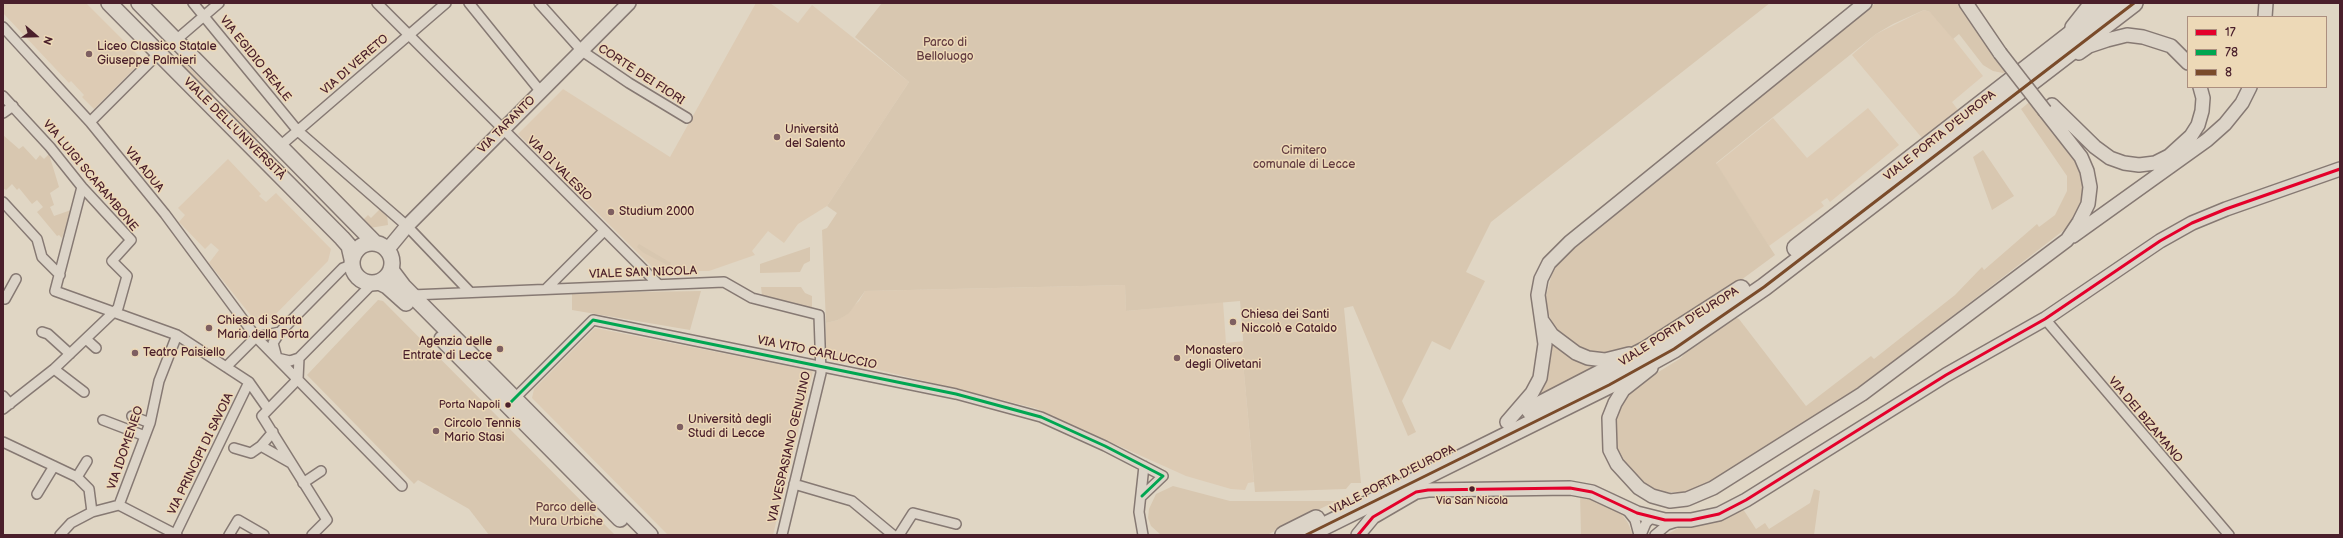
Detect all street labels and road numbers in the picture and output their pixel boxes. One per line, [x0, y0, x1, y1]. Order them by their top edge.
street label: VIA EGIDIO REALE [216, 13, 294, 105]
street label: VIA DI VERETO [318, 32, 392, 98]
street label: CORTE DEI FIORI [595, 42, 687, 108]
street label: VIALE DELL'UNIVERSITÀ [180, 75, 288, 183]
street label: VIALE PORTA D'EUROPA [1881, 88, 1999, 184]
street label: VIA TARANTO [475, 93, 539, 157]
street label: VIA LUIGI SCARAMBONE [39, 117, 141, 235]
street label: VIA DI VALESIO [523, 133, 595, 205]
street label: VIA ADUA [122, 145, 166, 195]
street label: VIALE SAN NICOLA [589, 264, 697, 282]
street label: VIALE PORTA D'EUROPA [1617, 284, 1741, 370]
street label: VIA VITO CARLUCCIO [756, 333, 878, 373]
street label: VIA VESPASIANO GENUINO [766, 370, 814, 524]
street label: VIA DEI BIZAMANO [2105, 374, 2185, 466]
street label: VIA PRINCIPI DI SAVOIA [165, 391, 237, 517]
street label: VIA IDOMENEO [105, 404, 147, 492]
street label: VIALE PORTA D'EUROPA [1328, 442, 1458, 518]

